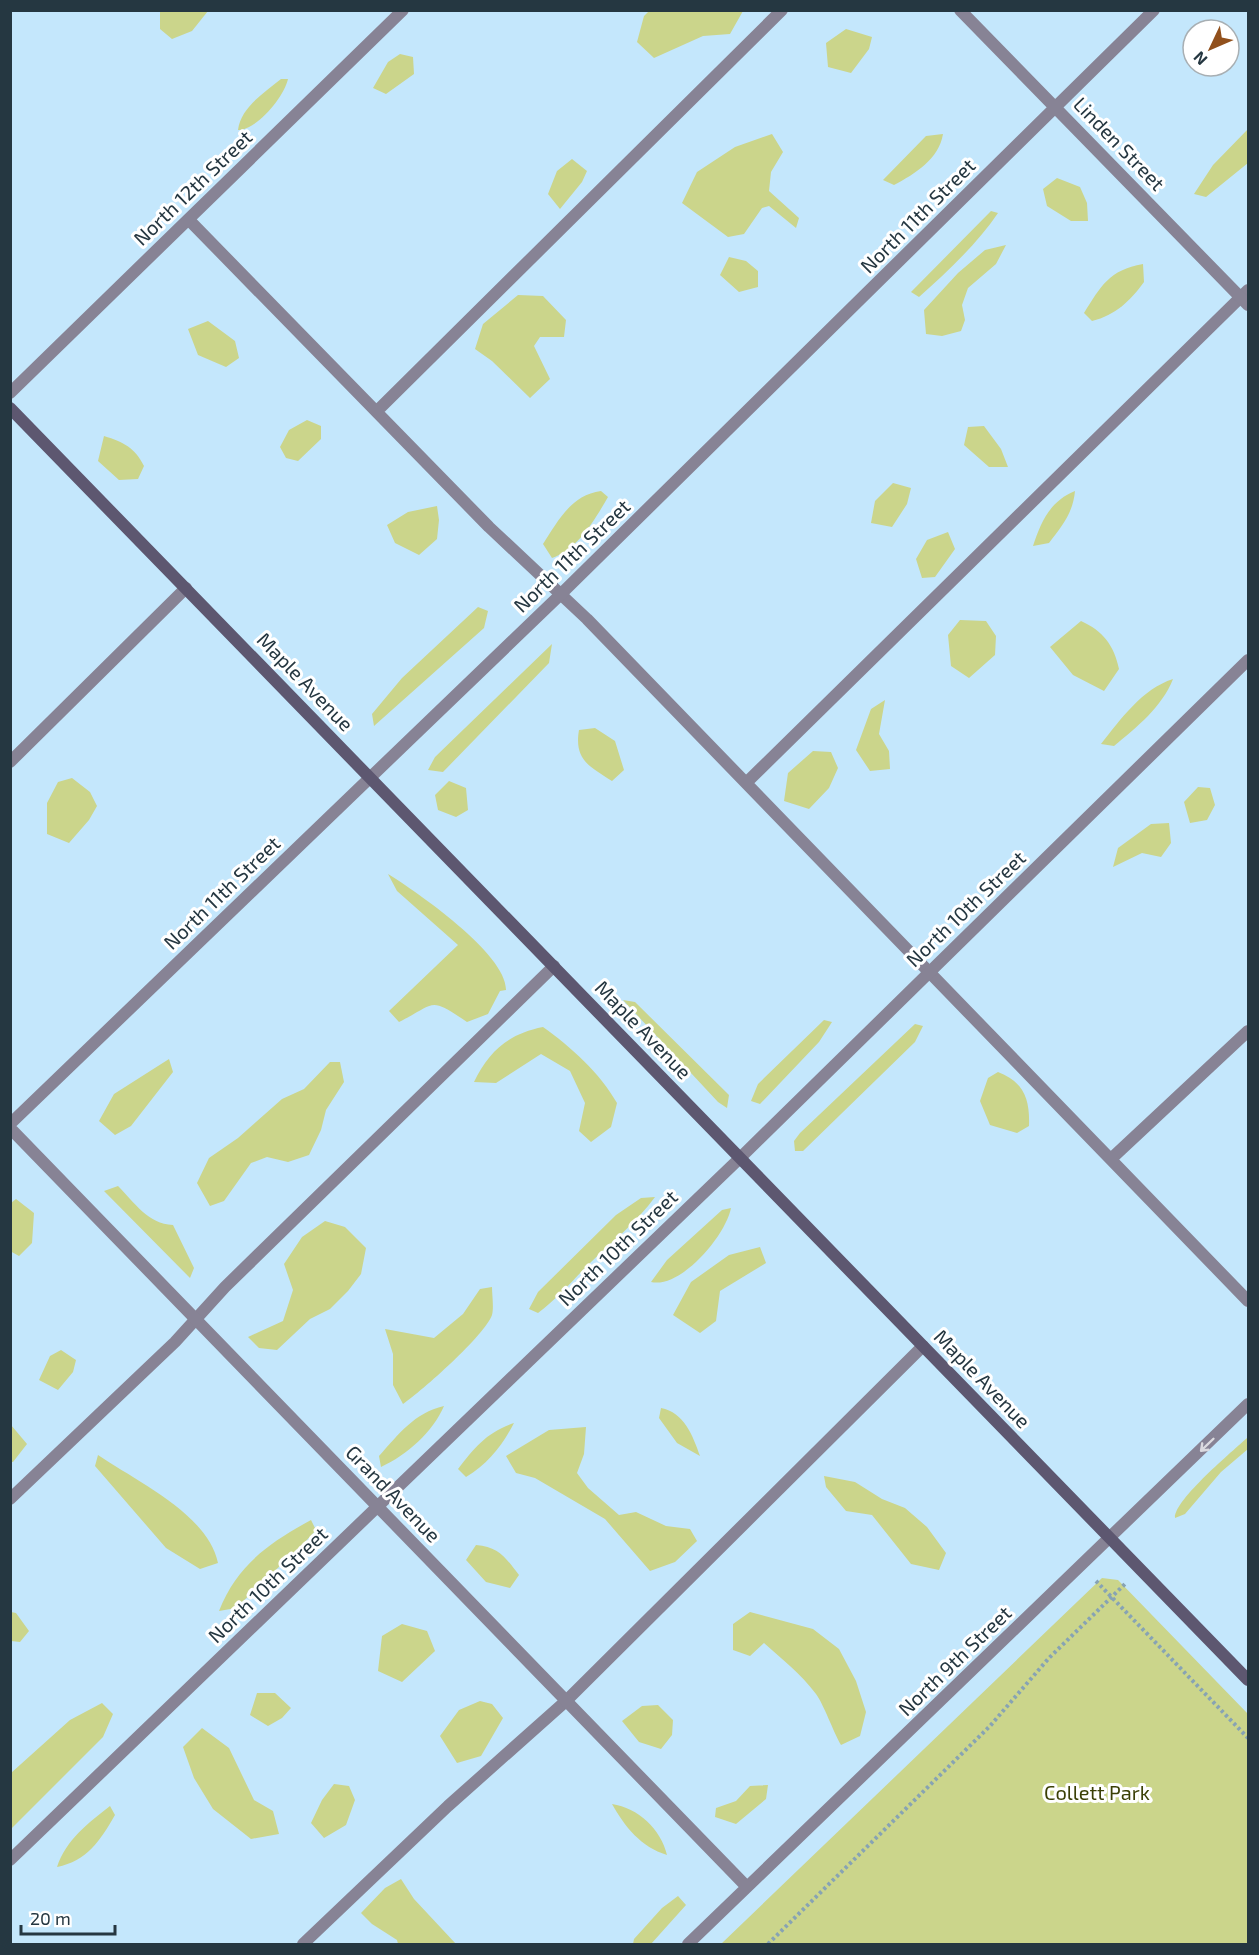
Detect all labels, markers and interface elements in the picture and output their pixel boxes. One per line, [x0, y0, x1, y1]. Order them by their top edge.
north arrow [1181, 18, 1241, 78]
text: N [1189, 48, 1211, 70]
street label: Linden Street [1069, 92, 1171, 195]
street label: North 12th Street [128, 124, 257, 250]
street label: North 11th Street [855, 153, 980, 278]
street label: North 11th Street [508, 493, 635, 617]
street label: Maple Avenue [253, 627, 359, 736]
street label: North 11th Street [158, 830, 285, 954]
street label: North 10th Street [901, 845, 1030, 971]
street label: Maple Avenue [591, 975, 697, 1084]
street label: North 10th Street [553, 1184, 682, 1310]
street label: Maple Avenue [930, 1324, 1036, 1433]
one-way arrow [1199, 1437, 1214, 1452]
street label: Grand Avenue [341, 1440, 446, 1547]
street label: North 10th Street [203, 1521, 332, 1647]
street label: North 9th Street [893, 1600, 1016, 1720]
park label: Collett Park [1044, 1780, 1150, 1804]
scale bar [21, 1898, 116, 1936]
text: 20 m [30, 1907, 71, 1929]

